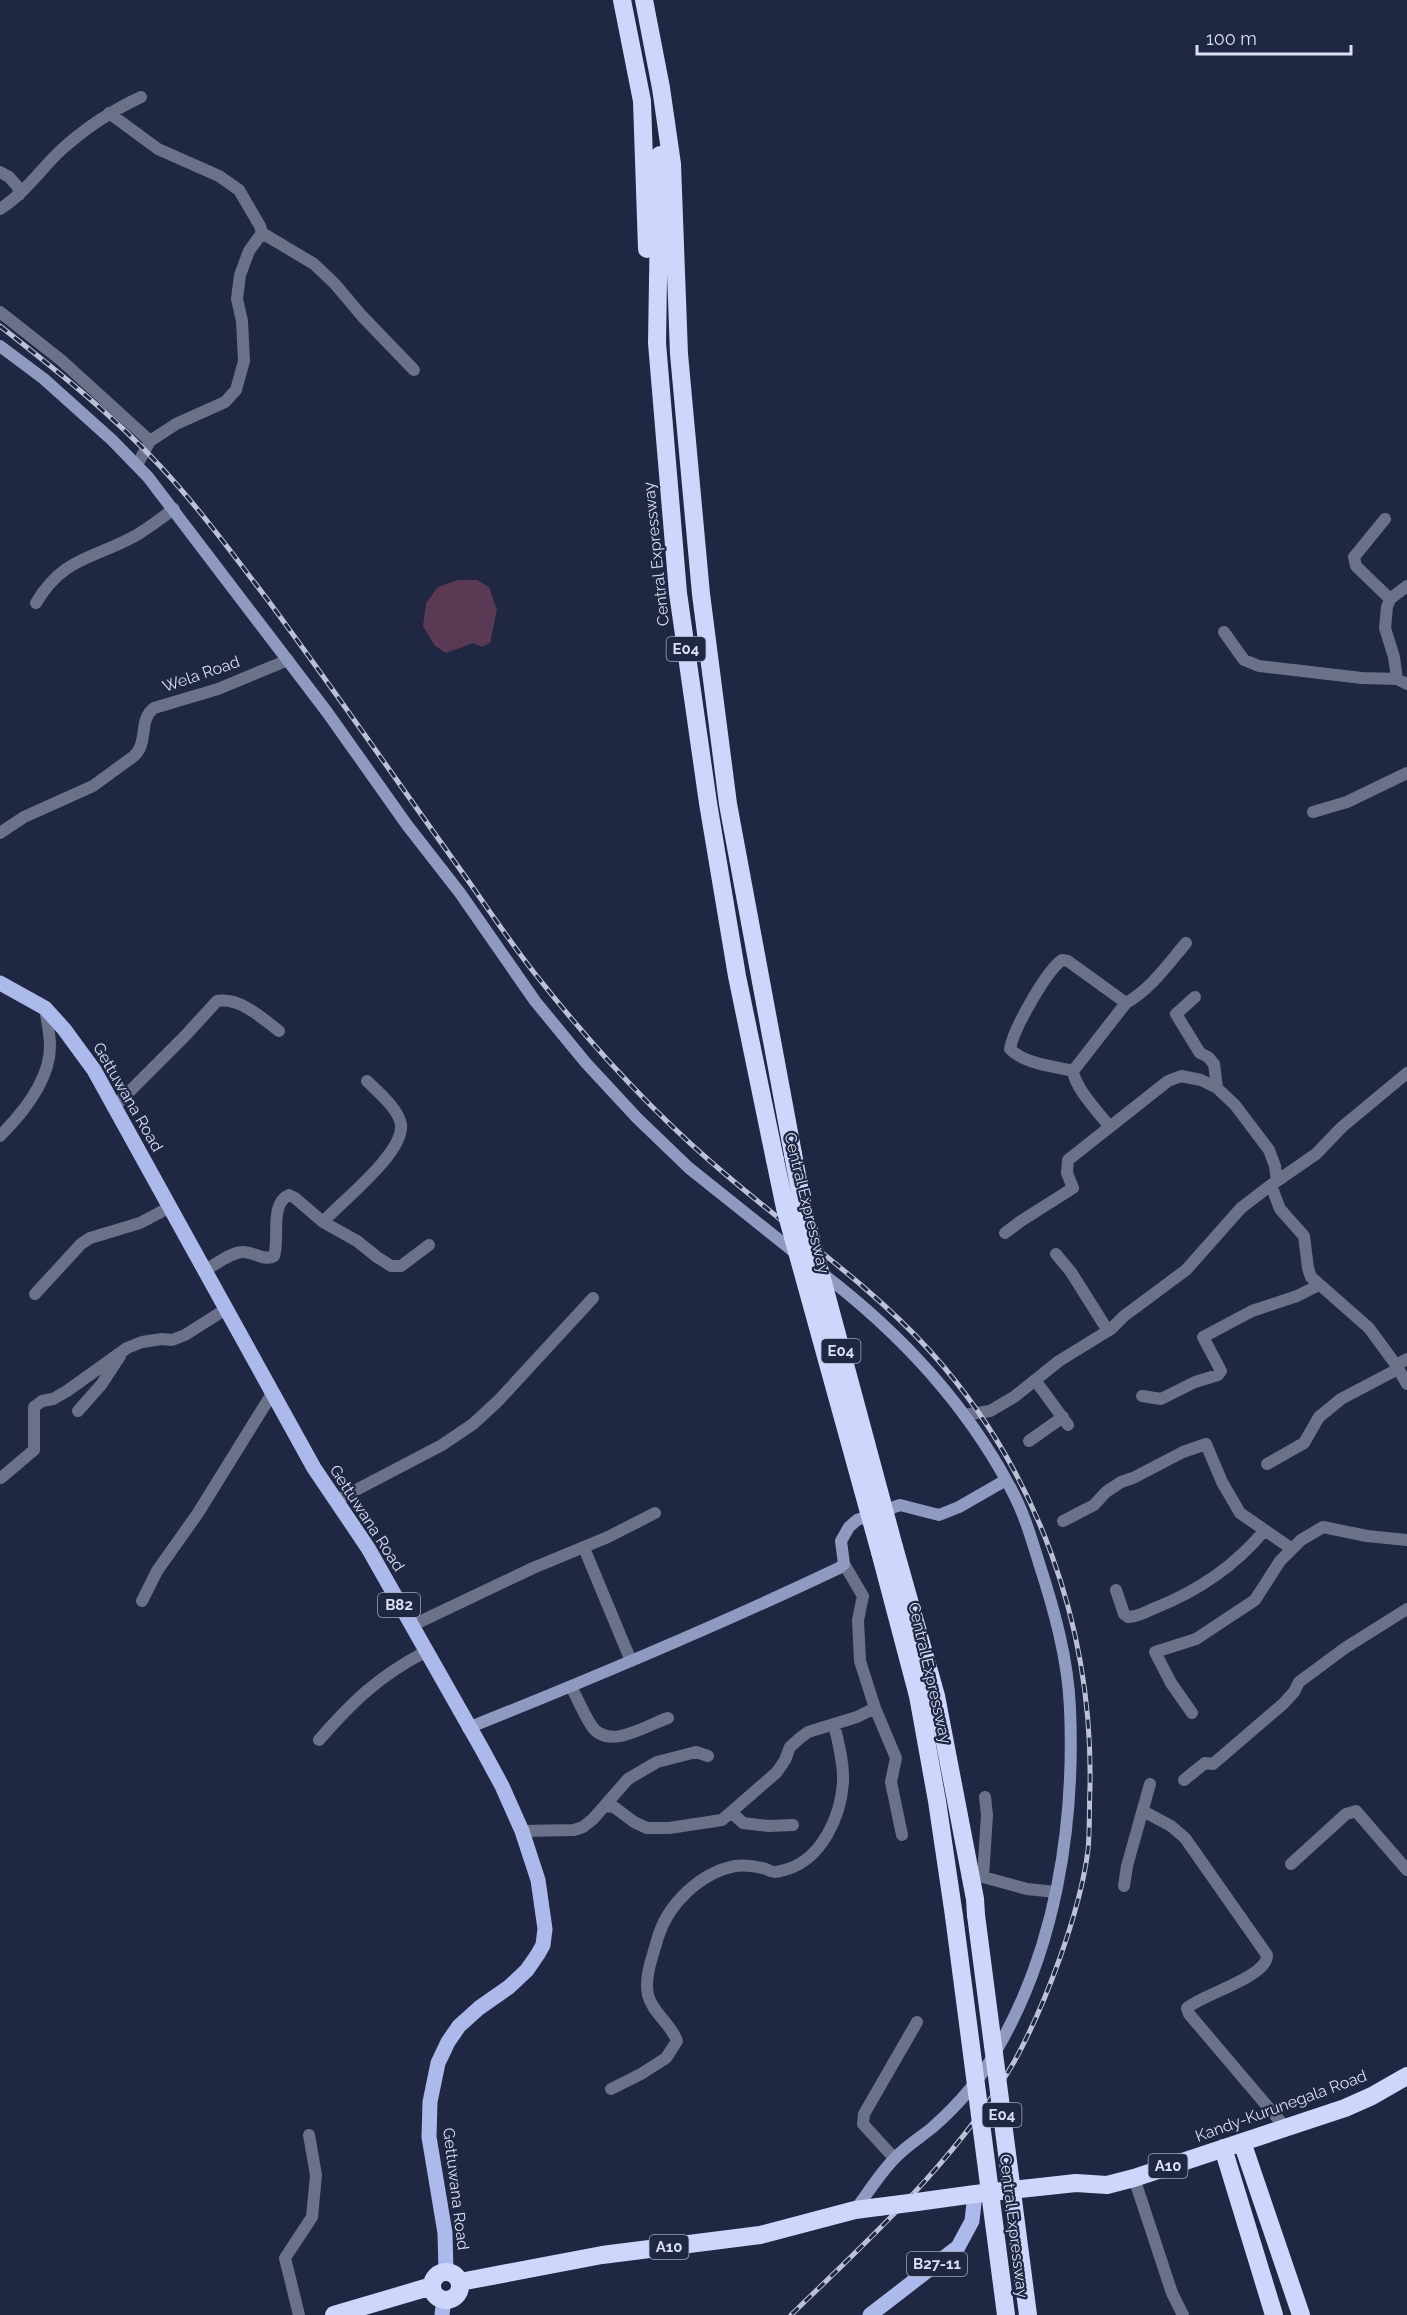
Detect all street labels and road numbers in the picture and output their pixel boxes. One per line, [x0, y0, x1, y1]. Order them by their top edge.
street label: Central Expressway [639, 481, 673, 627]
road number: E04 [666, 637, 706, 661]
street label: Wela Road [160, 652, 242, 696]
street label: Gettuwana Road [89, 1039, 167, 1155]
street label: Central Expressway [780, 1130, 834, 1276]
road number: E04 [822, 1339, 860, 1363]
street label: Gettuwana Road [326, 1461, 408, 1575]
road number: B82 [378, 1593, 420, 1617]
street label: Central Expressway [904, 1600, 956, 1746]
street label: Kandy-Kurunegala Road [1193, 2066, 1369, 2146]
road number: E04 [982, 2103, 1022, 2127]
street label: Gettuwana Road [439, 2127, 473, 2251]
street label: Central Expressway [996, 2153, 1032, 2299]
road number: A10 [1148, 2154, 1188, 2178]
road number: A10 [650, 2235, 688, 2259]
road number: B27-11 [907, 2252, 967, 2276]

